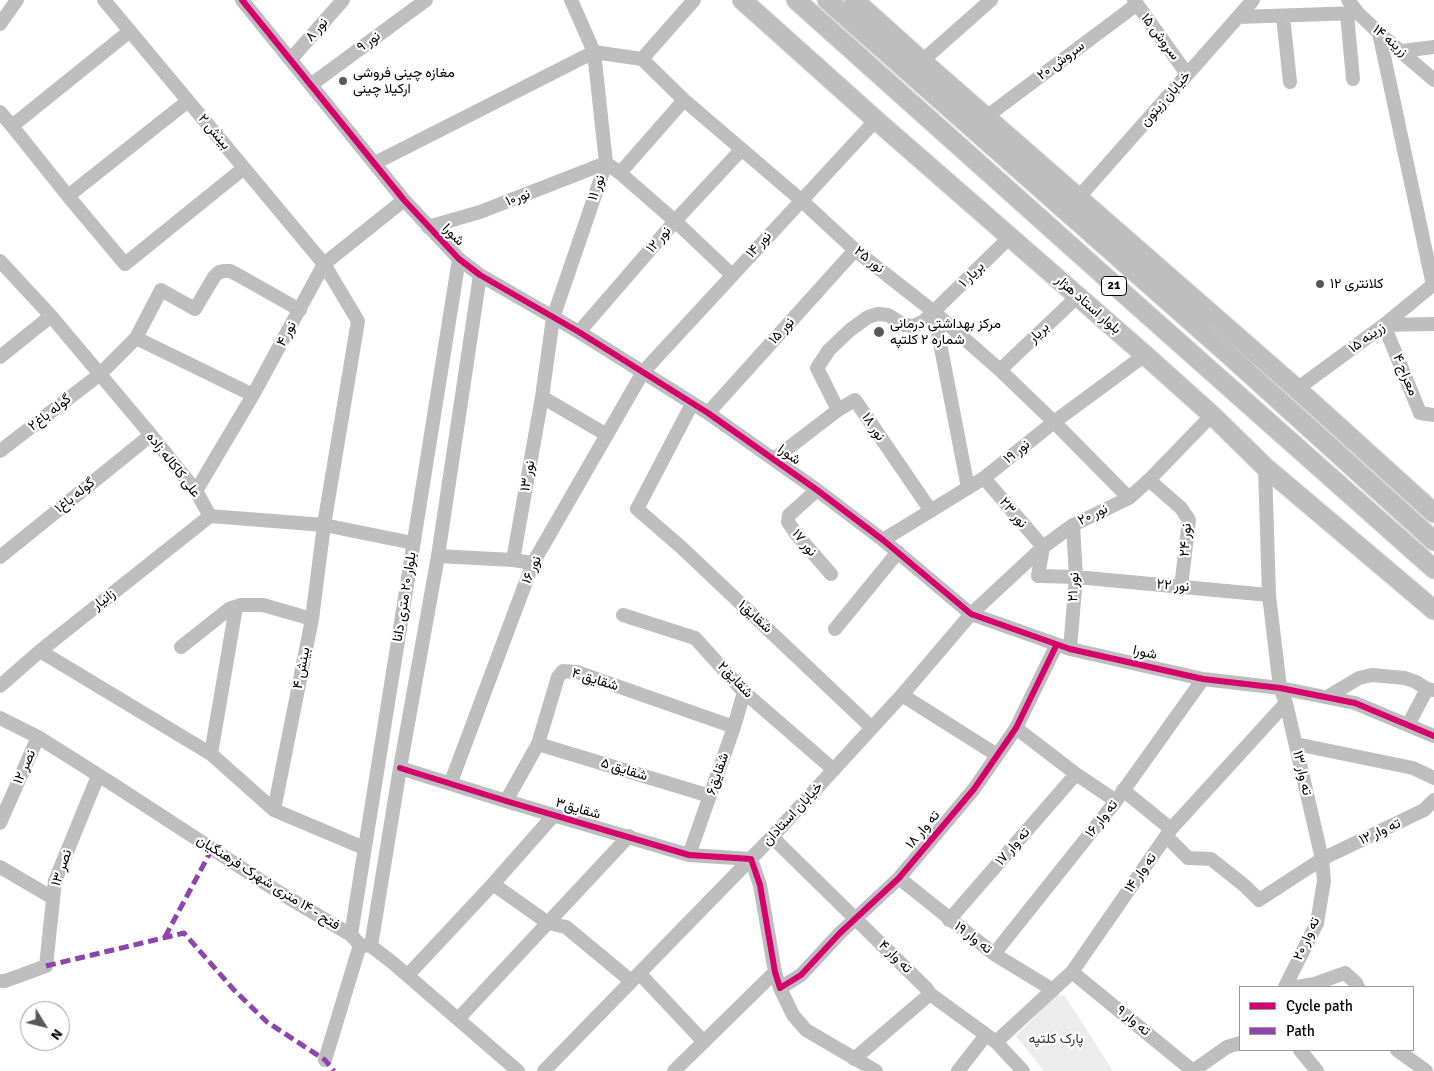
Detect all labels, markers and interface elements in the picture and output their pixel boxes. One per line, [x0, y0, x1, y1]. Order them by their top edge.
street label: سروش ۱۵ [1137, 10, 1183, 64]
street label: نور ۸ [302, 15, 332, 45]
street label: زرینه ۱۴ [1369, 21, 1411, 61]
street label: نور ۹ [354, 28, 384, 56]
street label: سروش ۲۰ [1034, 38, 1088, 84]
place label: مغازه چینی فروشی ارکیلا چینی [353, 65, 455, 98]
street label: خیابان زیتون [1137, 68, 1195, 130]
marker: مغازه چینی فروشی ارکیلا چینی [337, 75, 349, 87]
street label: بینش ۲ [194, 111, 234, 153]
street label: نور ۱۱ [585, 173, 609, 203]
street label: نور۱۰ [503, 186, 533, 210]
street label: شورا [438, 220, 468, 250]
street label: نور ۱۲ [643, 223, 675, 257]
street label: نور ۱۴ [743, 228, 775, 262]
street label: نور ۲۵ [851, 243, 887, 277]
street label: بریار ۱ [956, 259, 988, 291]
street label: بلوار استاد هژار [1052, 272, 1124, 338]
road number: 21 [1102, 276, 1126, 296]
place label: کلانتری ۱۲ [1330, 276, 1383, 292]
marker: کلانتری ۱۲ [1314, 278, 1326, 290]
street label: نور ۱۵ [766, 314, 798, 348]
place label: مرکز بهداشتی درمانی شماره ۲ کلتپه [890, 316, 1001, 348]
street label: نور ۴ [273, 319, 301, 349]
street label: بریار [1025, 319, 1053, 347]
street label: زرینه ۱۵ [1346, 319, 1388, 357]
marker: مرکز بهداشتی درمانی شماره ۲ کلتپه [872, 325, 886, 339]
street label: معراج ۴ [1389, 352, 1421, 398]
street label: گوله باغ۲ [25, 391, 75, 435]
street label: نور ۱۸ [858, 410, 888, 444]
street label: علی کاکاله زاده [142, 429, 204, 501]
street label: نور ۱۹ [1000, 436, 1034, 468]
street label: شورا [774, 441, 804, 469]
street label: نور ۱۳ [517, 459, 539, 493]
street label: گوله باغ۱ [52, 475, 98, 517]
street label: نور ۲۳ [995, 494, 1031, 532]
street label: نور ۲۰ [1075, 501, 1111, 529]
street label: نور ۲۴ [1176, 523, 1196, 557]
street label: نور ۱۷ [788, 526, 820, 560]
street label: بلوار ۲۰ متری دانا [390, 551, 420, 643]
street label: نور ۱۶ [518, 553, 546, 587]
street label: نور ۲۱ [1065, 572, 1083, 602]
street label: نور ۲۲ [1156, 576, 1190, 596]
street label: زانیار [89, 586, 119, 614]
street label: شقایق۱ [734, 597, 776, 637]
street label: شورا [1131, 642, 1159, 664]
street label: بینش ۴ [290, 646, 314, 690]
street label: شقایق۲ [714, 658, 756, 702]
street label: شقایق ۴ [570, 665, 620, 695]
street label: نصر ۱۲ [10, 747, 40, 787]
street label: ته وار ۱۳ [1289, 749, 1315, 797]
street label: شقایق۶ [703, 751, 733, 797]
street label: شقایق ۵ [599, 755, 649, 785]
street label: خیابان استادان [759, 779, 827, 849]
street label: شقایق۳ [554, 795, 602, 823]
street label: ته وار ۱۶ [1082, 797, 1122, 841]
street label: ته وار ۱۸ [902, 808, 944, 852]
street label: ته وار ۱۲ [1357, 815, 1403, 849]
street label: ته وار ۱۷ [992, 825, 1034, 869]
street label: فتح - ۱۴ متری شهرک فرهنگیان [193, 832, 343, 934]
street label: نصر ۱۳ [48, 847, 76, 889]
street label: ته وار ۱۴ [1121, 850, 1161, 896]
street label: ته وار ۲۰ [1290, 915, 1324, 963]
street label: ته وار ۱۹ [951, 918, 995, 958]
street label: ته وار ۴ [875, 937, 915, 977]
legend [1239, 986, 1414, 1051]
text: Cycle path [1286, 997, 1353, 1015]
north arrow [20, 1001, 70, 1051]
street label: ته وار ۹ [1113, 1002, 1153, 1040]
text: Path [1286, 1022, 1315, 1040]
text: N [47, 1026, 66, 1043]
park label: پارک کلتپه [1029, 1031, 1083, 1047]

